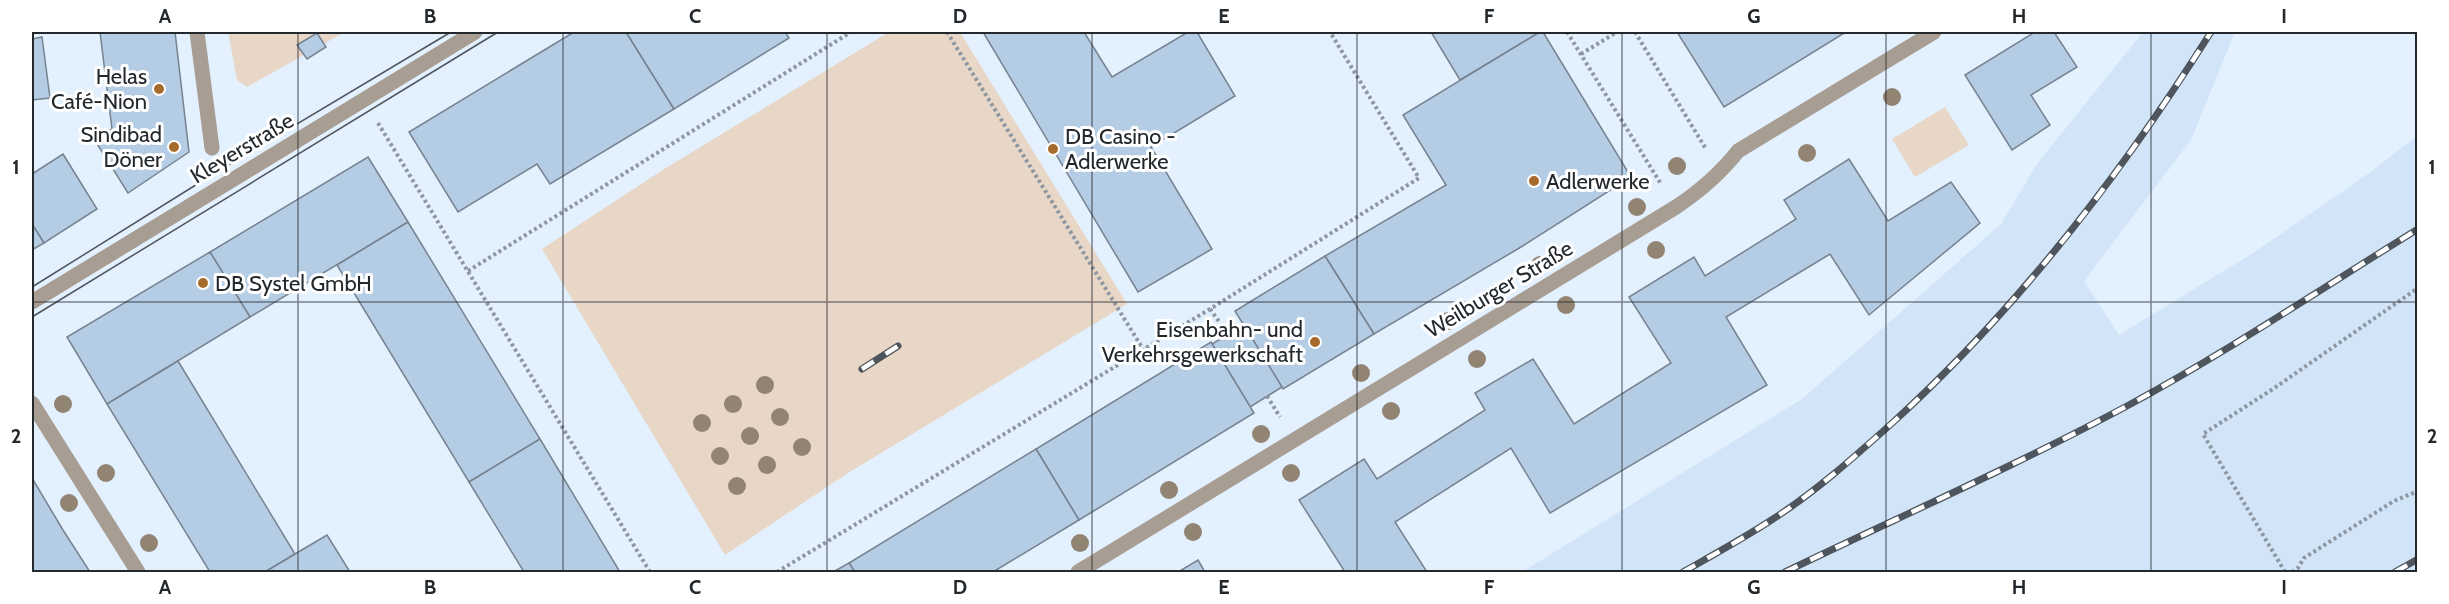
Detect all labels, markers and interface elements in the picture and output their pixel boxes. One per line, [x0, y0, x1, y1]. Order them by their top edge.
text: A [159, 4, 172, 28]
text: B [424, 4, 436, 28]
text: C [689, 4, 701, 28]
text: D [953, 4, 967, 28]
text: E [1218, 4, 1230, 28]
text: F [1484, 4, 1495, 28]
text: G [1747, 4, 1761, 28]
text: H [2012, 4, 2026, 28]
text: I [2281, 4, 2287, 28]
place label: Helas Café-Nion [51, 63, 147, 115]
marker: Helas Café-Nion [152, 82, 166, 96]
street label: Kleyerstraße [186, 107, 298, 189]
place label: Sindibad Döner [80, 121, 162, 173]
place label: DB Casino - Adlerwerke [1065, 123, 1176, 175]
marker: Sindibad Döner [167, 140, 181, 154]
marker: DB Casino - Adlerwerke [1046, 142, 1060, 156]
text: 1 [12, 155, 20, 179]
text: 1 [2428, 155, 2436, 179]
place label: Adlerwerke [1546, 168, 1650, 195]
marker: Adlerwerke [1527, 174, 1541, 188]
street label: Weilburger Straße [1421, 234, 1577, 344]
place label: DB Systel GmbH [215, 270, 372, 297]
marker: DB Systel GmbH [196, 276, 210, 290]
place label: Eisenbahn- und Verkehrsgewerkschaft [1102, 316, 1304, 368]
marker: Eisenbahn- und Verkehrsgewerkschaft [1308, 335, 1322, 349]
text: 2 [11, 424, 21, 448]
text: 2 [2427, 424, 2437, 448]
text: A [159, 575, 172, 599]
text: B [424, 575, 436, 599]
text: C [689, 575, 701, 599]
text: D [953, 575, 967, 599]
text: E [1218, 575, 1230, 599]
text: F [1484, 575, 1495, 599]
text: G [1747, 575, 1761, 599]
text: H [2012, 575, 2026, 599]
text: I [2281, 575, 2287, 599]

